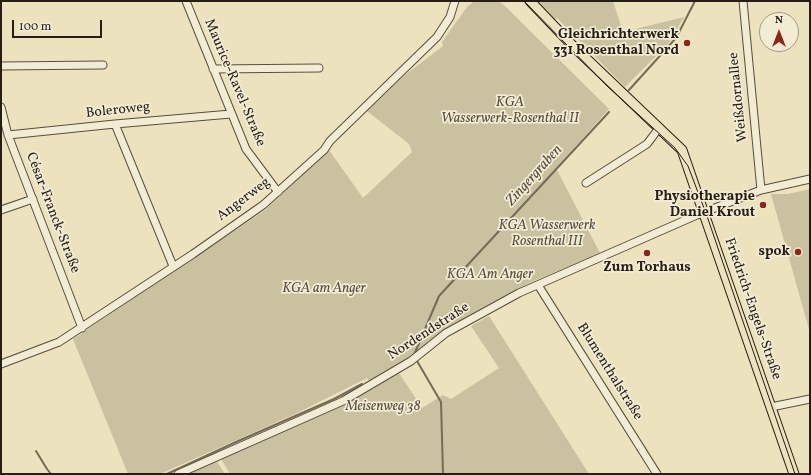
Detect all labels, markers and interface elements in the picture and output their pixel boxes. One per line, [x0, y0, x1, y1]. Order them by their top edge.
scale bar [14, 12, 104, 38]
north arrow [759, 12, 799, 52]
text: N [775, 13, 783, 28]
street label: Maurice-Ravel-Straße [200, 17, 268, 149]
text: 100 m [19, 19, 51, 35]
place label: Gleichrichterwerk 331 Rosenthal Nord [553, 27, 679, 60]
marker: Gleichrichterwerk 331 Rosenthal Nord [682, 38, 692, 48]
street label: Weißdornallee [726, 51, 752, 143]
park label: KGA Wasserwerk-Rosenthal II [441, 95, 579, 128]
street label: Boleroweg [85, 99, 151, 123]
water label: Zingergraben [503, 142, 567, 210]
street label: César-Franck-Straße [21, 150, 83, 276]
street label: Angerweg [214, 175, 274, 225]
place label: Physiotherapie Daniel Krout [654, 189, 755, 222]
marker: Physiotherapie Daniel Krout [758, 200, 768, 210]
park label: KGA Wasserwerk Rosenthal III [499, 218, 595, 250]
street label: Friedrich-Engels-Straße [720, 236, 784, 382]
place label: spok [758, 244, 790, 260]
marker: spok [793, 247, 803, 257]
marker: Zum Torhaus [642, 248, 652, 258]
place label: Zum Torhaus [603, 260, 691, 276]
park label: KGA Am Anger [447, 267, 533, 283]
park label: KGA am Anger [282, 281, 366, 297]
street label: Nordendstraße [385, 300, 473, 364]
street label: Blumenthalstraße [572, 320, 646, 424]
park label: Meisenweg 38 [345, 399, 421, 415]

